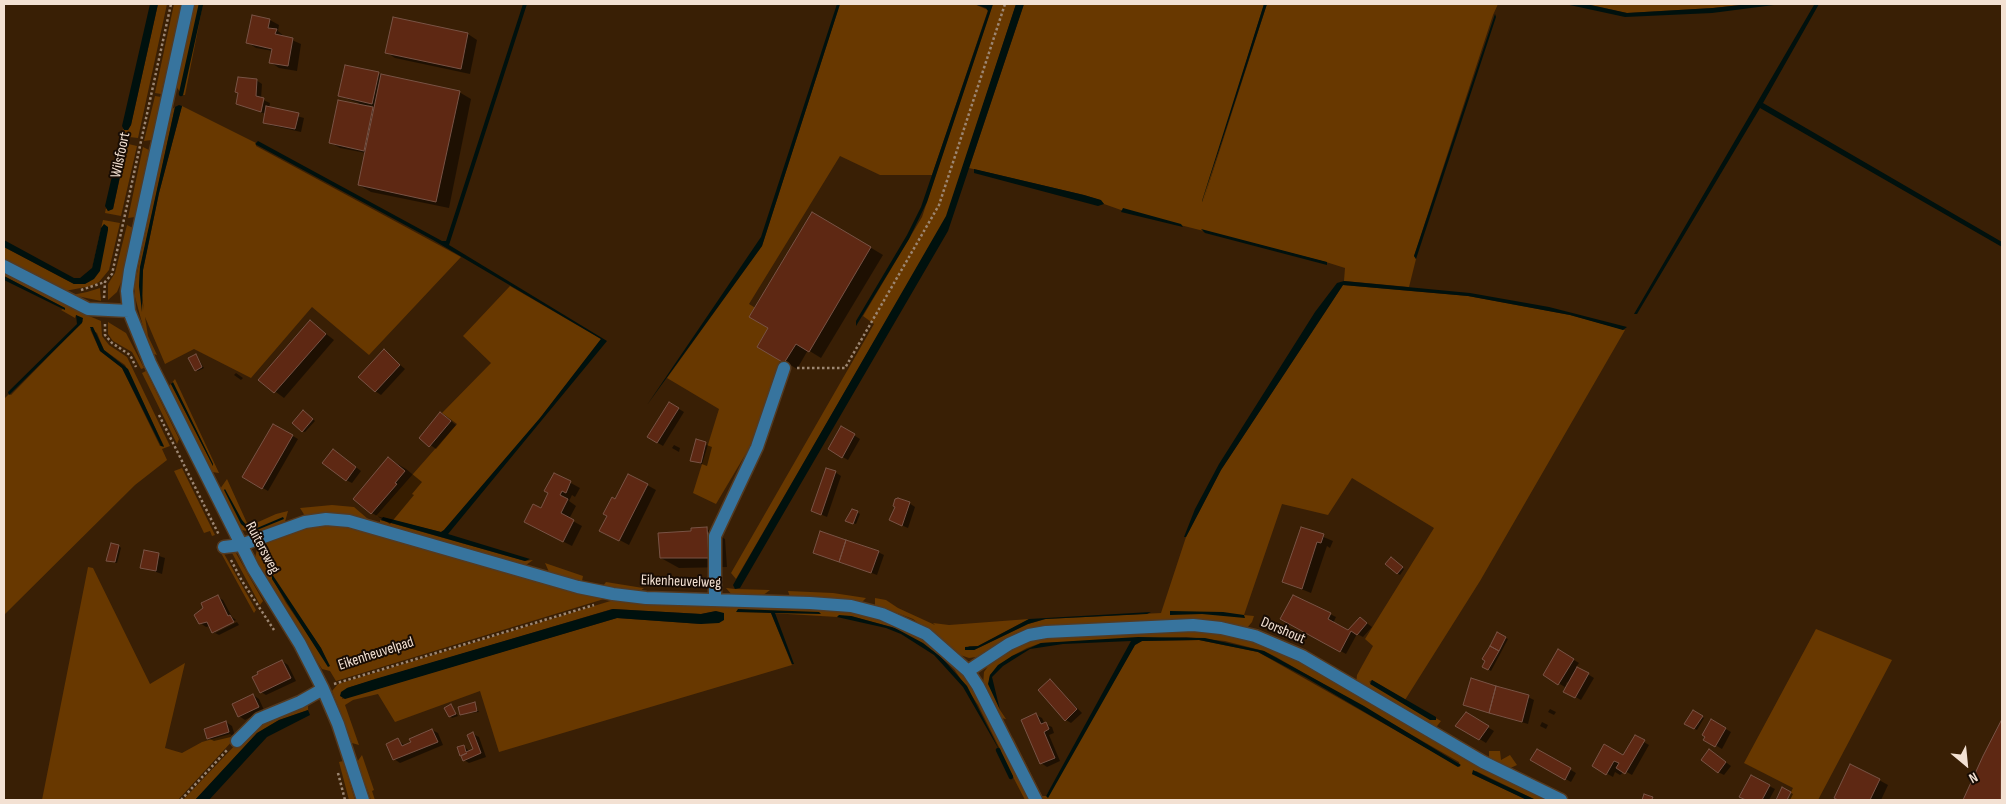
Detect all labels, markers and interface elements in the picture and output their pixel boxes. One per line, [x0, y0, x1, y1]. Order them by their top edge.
street label: Wilsfoort [107, 131, 135, 179]
street label: Ruitersweg [241, 519, 283, 577]
street label: Eikenheuvelweg [640, 572, 722, 592]
street label: Dorshout [1258, 614, 1308, 648]
street label: Eikenheuvelpad [336, 633, 416, 675]
north arrow [1941, 739, 1991, 789]
text: N [1966, 768, 1981, 787]

